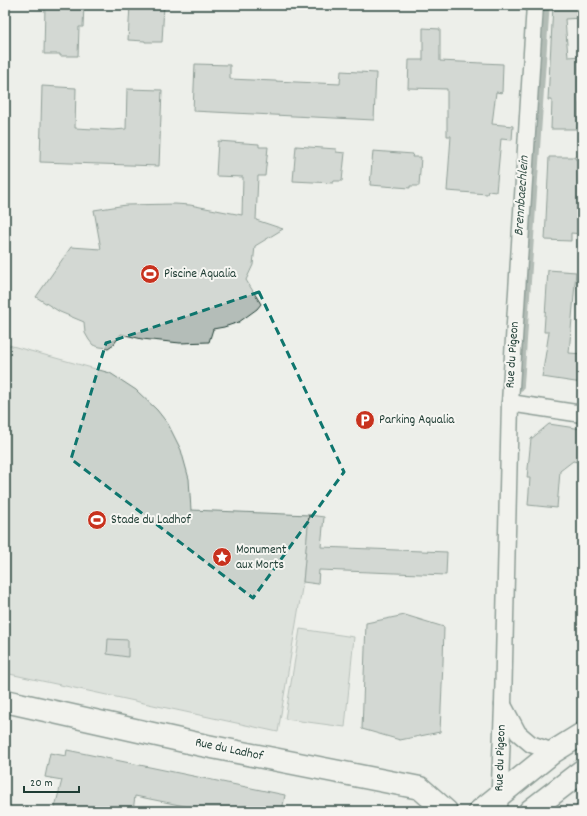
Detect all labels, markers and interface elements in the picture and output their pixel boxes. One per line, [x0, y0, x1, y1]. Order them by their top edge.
water label: Brennbaechlein [509, 155, 535, 237]
sports icon: Piscine Aqualia [139, 263, 161, 285]
place label: Piscine Aqualia [164, 265, 237, 284]
street label: Rue du Pigeon [501, 321, 525, 389]
parking icon: Parking Aqualia [354, 409, 376, 431]
place label: Parking Aqualia [379, 411, 455, 430]
sports icon: Stade du Ladhof [86, 509, 108, 531]
place label: Stade du Ladhof [111, 511, 191, 530]
place label: Monument aux Morts [236, 541, 287, 575]
place icon: Monument aux Morts [211, 546, 233, 568]
street label: Rue du Pigeon [490, 724, 512, 792]
street label: Rue du Ladhof [193, 734, 265, 767]
scale bar [24, 768, 79, 794]
text: 20 m [30, 775, 53, 792]

